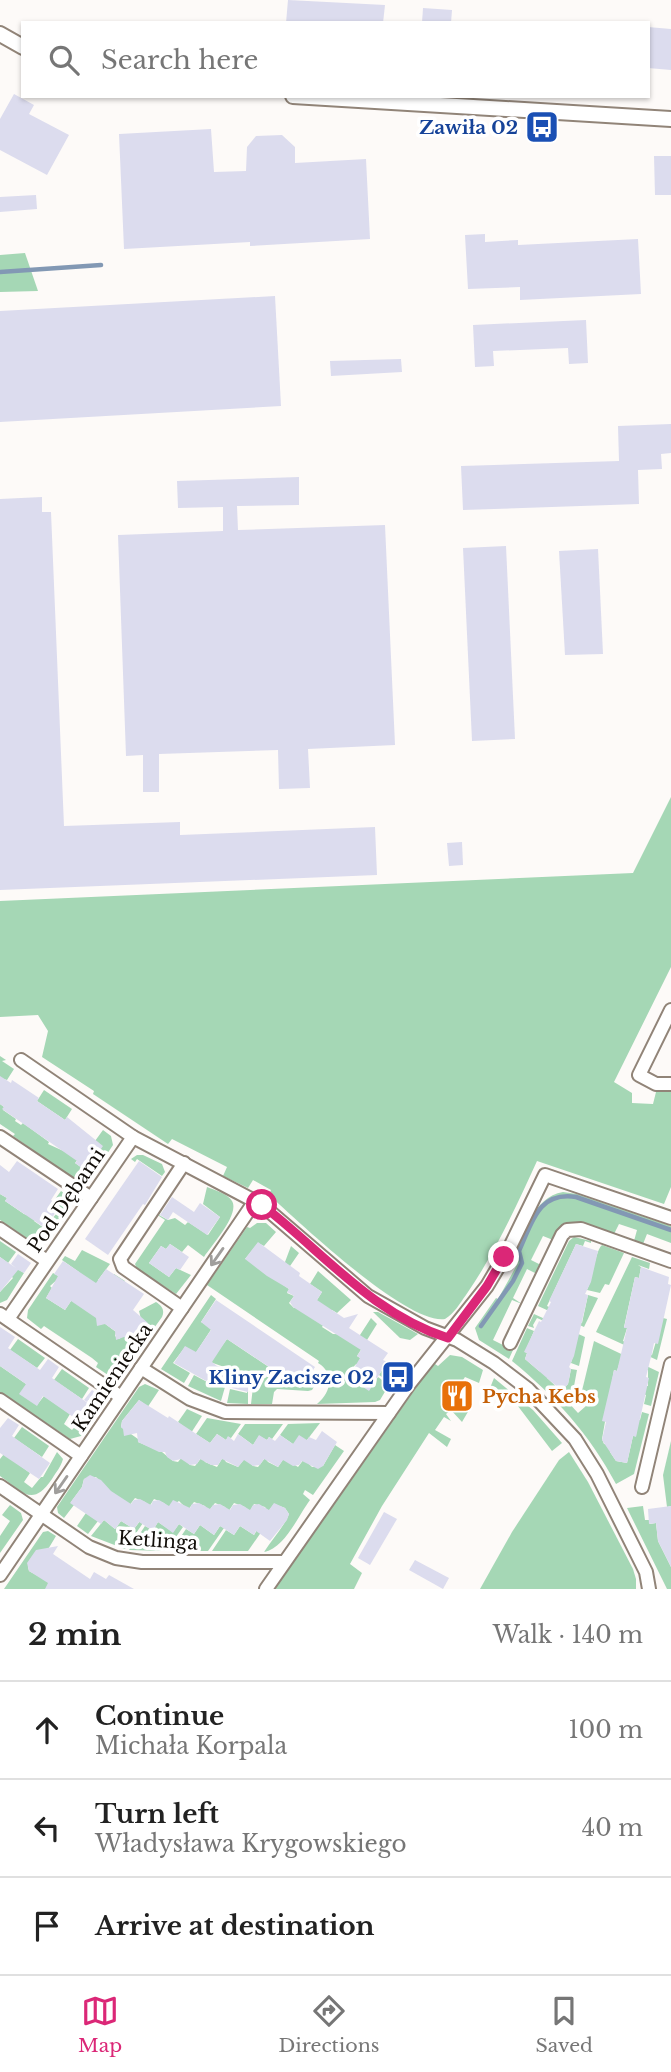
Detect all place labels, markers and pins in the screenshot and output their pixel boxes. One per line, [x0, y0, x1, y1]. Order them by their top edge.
bus stop icon: Zawiła 02 [523, 108, 561, 146]
place label: Zawiła 02 [419, 116, 518, 139]
bus stop icon: Kliny Zacisze 02 [379, 1358, 417, 1396]
place label: Kliny Zacisze 02 [209, 1366, 374, 1389]
restaurant icon: Pycha Kebs [438, 1377, 476, 1415]
place label: Pycha Kebs [482, 1385, 596, 1408]

